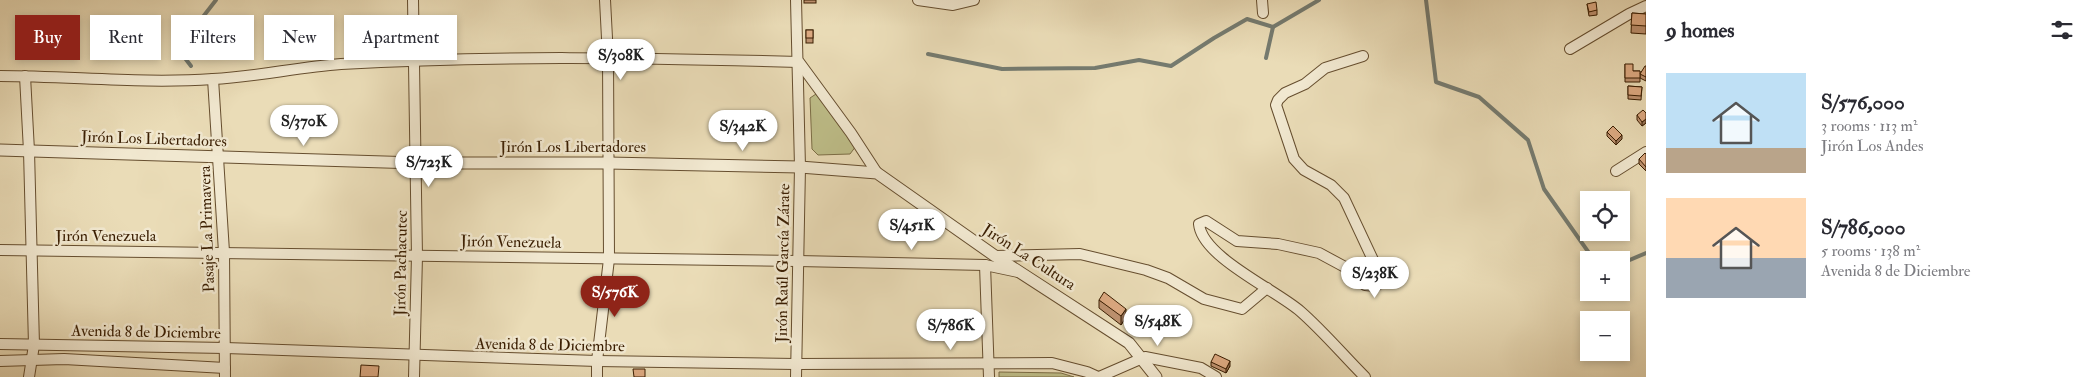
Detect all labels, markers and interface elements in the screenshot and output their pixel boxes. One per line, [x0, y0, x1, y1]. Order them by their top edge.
chip: Buy [15, 15, 80, 60]
chip: Rent [90, 15, 161, 60]
chip: Filters [171, 15, 254, 60]
chip: New [264, 15, 334, 60]
chip: Apartment [344, 15, 457, 60]
icon: filters [2048, 16, 2076, 44]
text: 9 homes [1666, 17, 1735, 44]
pin: S/308K [580, 38, 662, 81]
text: S/308K [598, 45, 644, 65]
text: S/576,000 [1821, 89, 1905, 116]
icon: home [1706, 93, 1766, 153]
pin: S/370K [263, 104, 345, 147]
pin: S/342K [702, 110, 784, 152]
text: S/370K [281, 111, 327, 131]
text: S/342K [719, 116, 767, 136]
text: 3 rooms · 113 m² [1821, 116, 1917, 136]
street label: Jirón Los Libertadores [80, 126, 227, 153]
text: Jirón Los Andes [1821, 136, 1924, 156]
street label: Jirón Los Libertadores [499, 137, 646, 158]
pin: S/723K [388, 146, 470, 188]
text: S/723K [406, 152, 452, 172]
street label: Pasaje La Primavera [195, 165, 219, 293]
street label: Jirón Raúl García Zárate [772, 183, 795, 344]
map controls [1580, 191, 1630, 361]
button: locate [1580, 191, 1630, 241]
pin: S/451K [871, 208, 953, 251]
street label: Jirón Pachacutec [390, 209, 413, 317]
text: S/786,000 [1821, 214, 1906, 241]
text: S/451K [889, 215, 935, 235]
icon: home [1706, 218, 1766, 278]
street label: Jirón La Cultura [977, 219, 1080, 296]
street label: Jirón Venezuela [55, 226, 157, 247]
street label: Jirón Venezuela [459, 231, 562, 254]
text: 5 rooms · 138 m² [1821, 241, 1920, 261]
button: + [1580, 251, 1630, 301]
pin: S/238K [1334, 256, 1416, 299]
text: Avenida 8 de Diciembre [1821, 261, 1971, 281]
text: S/238K [1352, 263, 1398, 283]
pin: S/576K [574, 276, 656, 318]
text: S/576K [592, 282, 638, 302]
pin: S/548K [1117, 304, 1199, 347]
pin: S/786K [910, 308, 992, 351]
text: S/548K [1135, 311, 1182, 331]
button: − [1580, 311, 1630, 361]
text: S/786K [927, 315, 975, 335]
street label: Avenida 8 de Diciembre [70, 321, 221, 343]
street label: Avenida 8 de Diciembre [474, 334, 625, 356]

